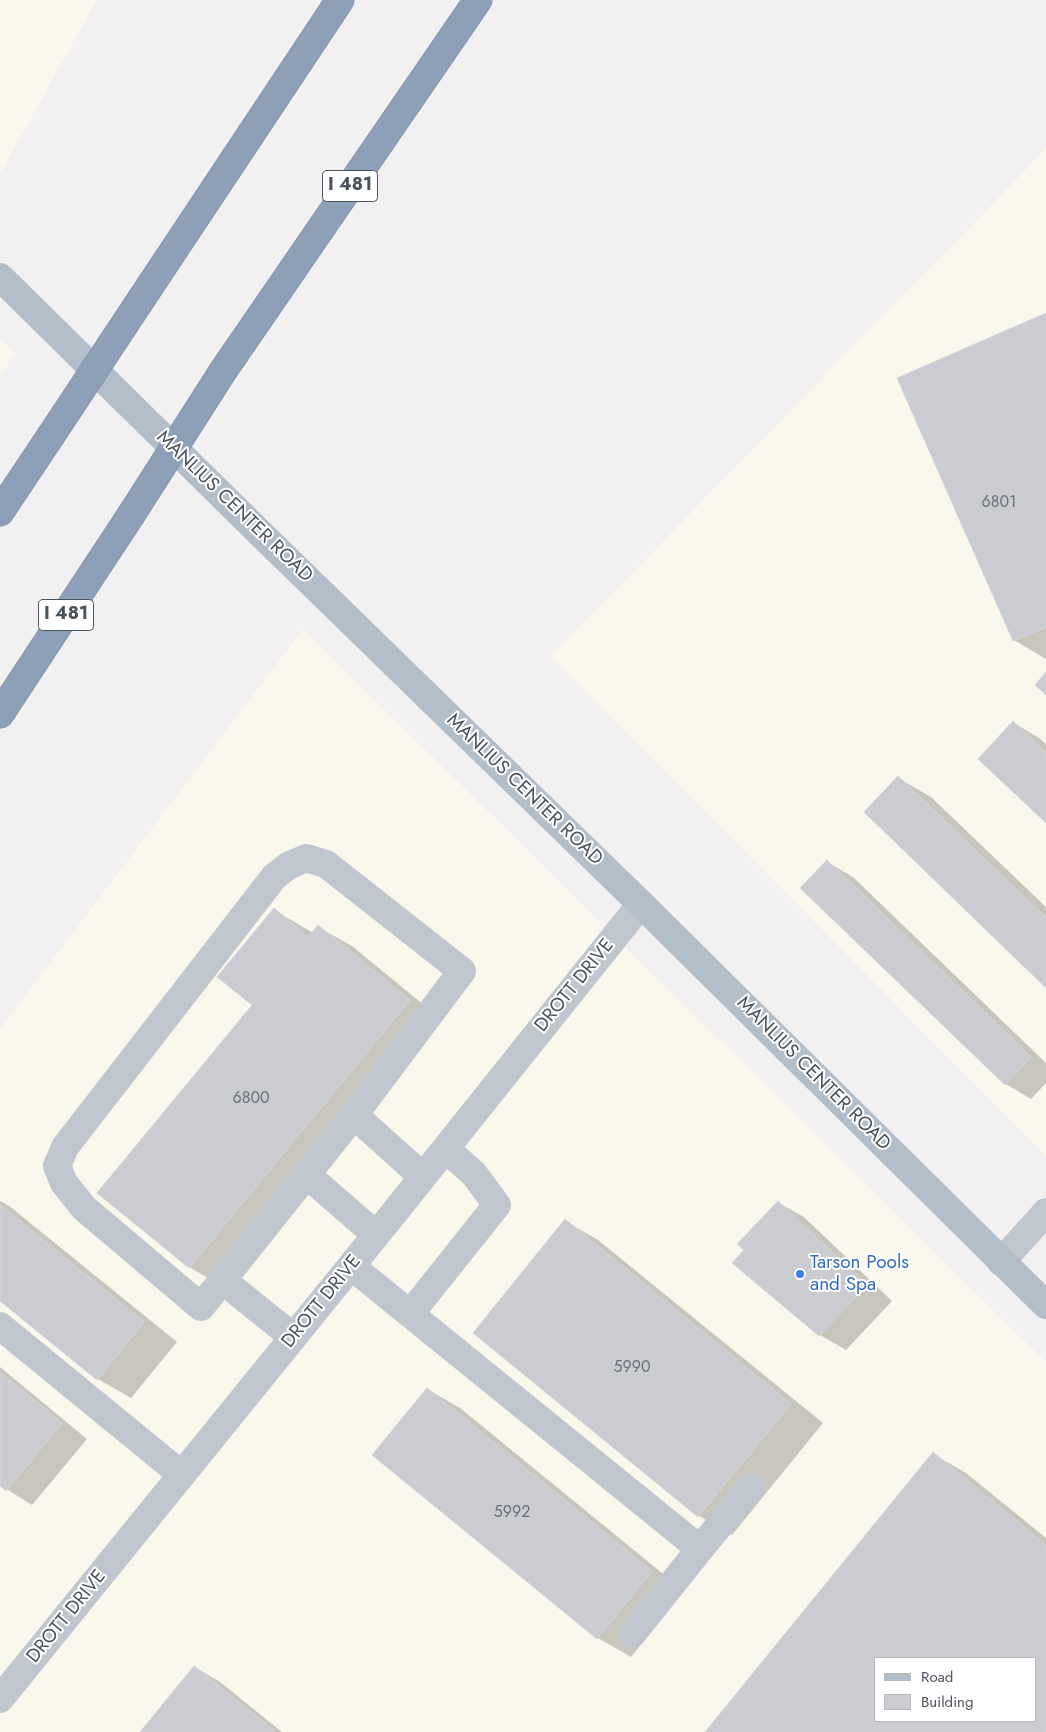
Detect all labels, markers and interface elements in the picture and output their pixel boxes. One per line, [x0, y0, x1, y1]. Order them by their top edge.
road number: I 481 [322, 170, 378, 202]
street label: MANLIUS CENTER ROAD [151, 426, 317, 588]
house number: 6801 [982, 493, 1016, 513]
road number: I 481 [38, 600, 94, 630]
street label: MANLIUS CENTER ROAD [441, 709, 607, 871]
street label: DROTT DRIVE [531, 935, 619, 1037]
street label: MANLIUS CENTER ROAD [731, 992, 895, 1156]
house number: 6800 [232, 1089, 270, 1109]
street label: DROTT DRIVE [278, 1251, 366, 1353]
place label: Tarson Pools and Spa [810, 1252, 909, 1296]
marker: Tarson Pools and Spa [794, 1268, 806, 1280]
house number: 5990 [613, 1358, 651, 1378]
house number: 5992 [494, 1503, 530, 1523]
street label: DROTT DRIVE [23, 1566, 111, 1668]
legend [874, 1657, 1036, 1722]
text: Road [921, 1666, 953, 1688]
text: Building [921, 1691, 973, 1713]

